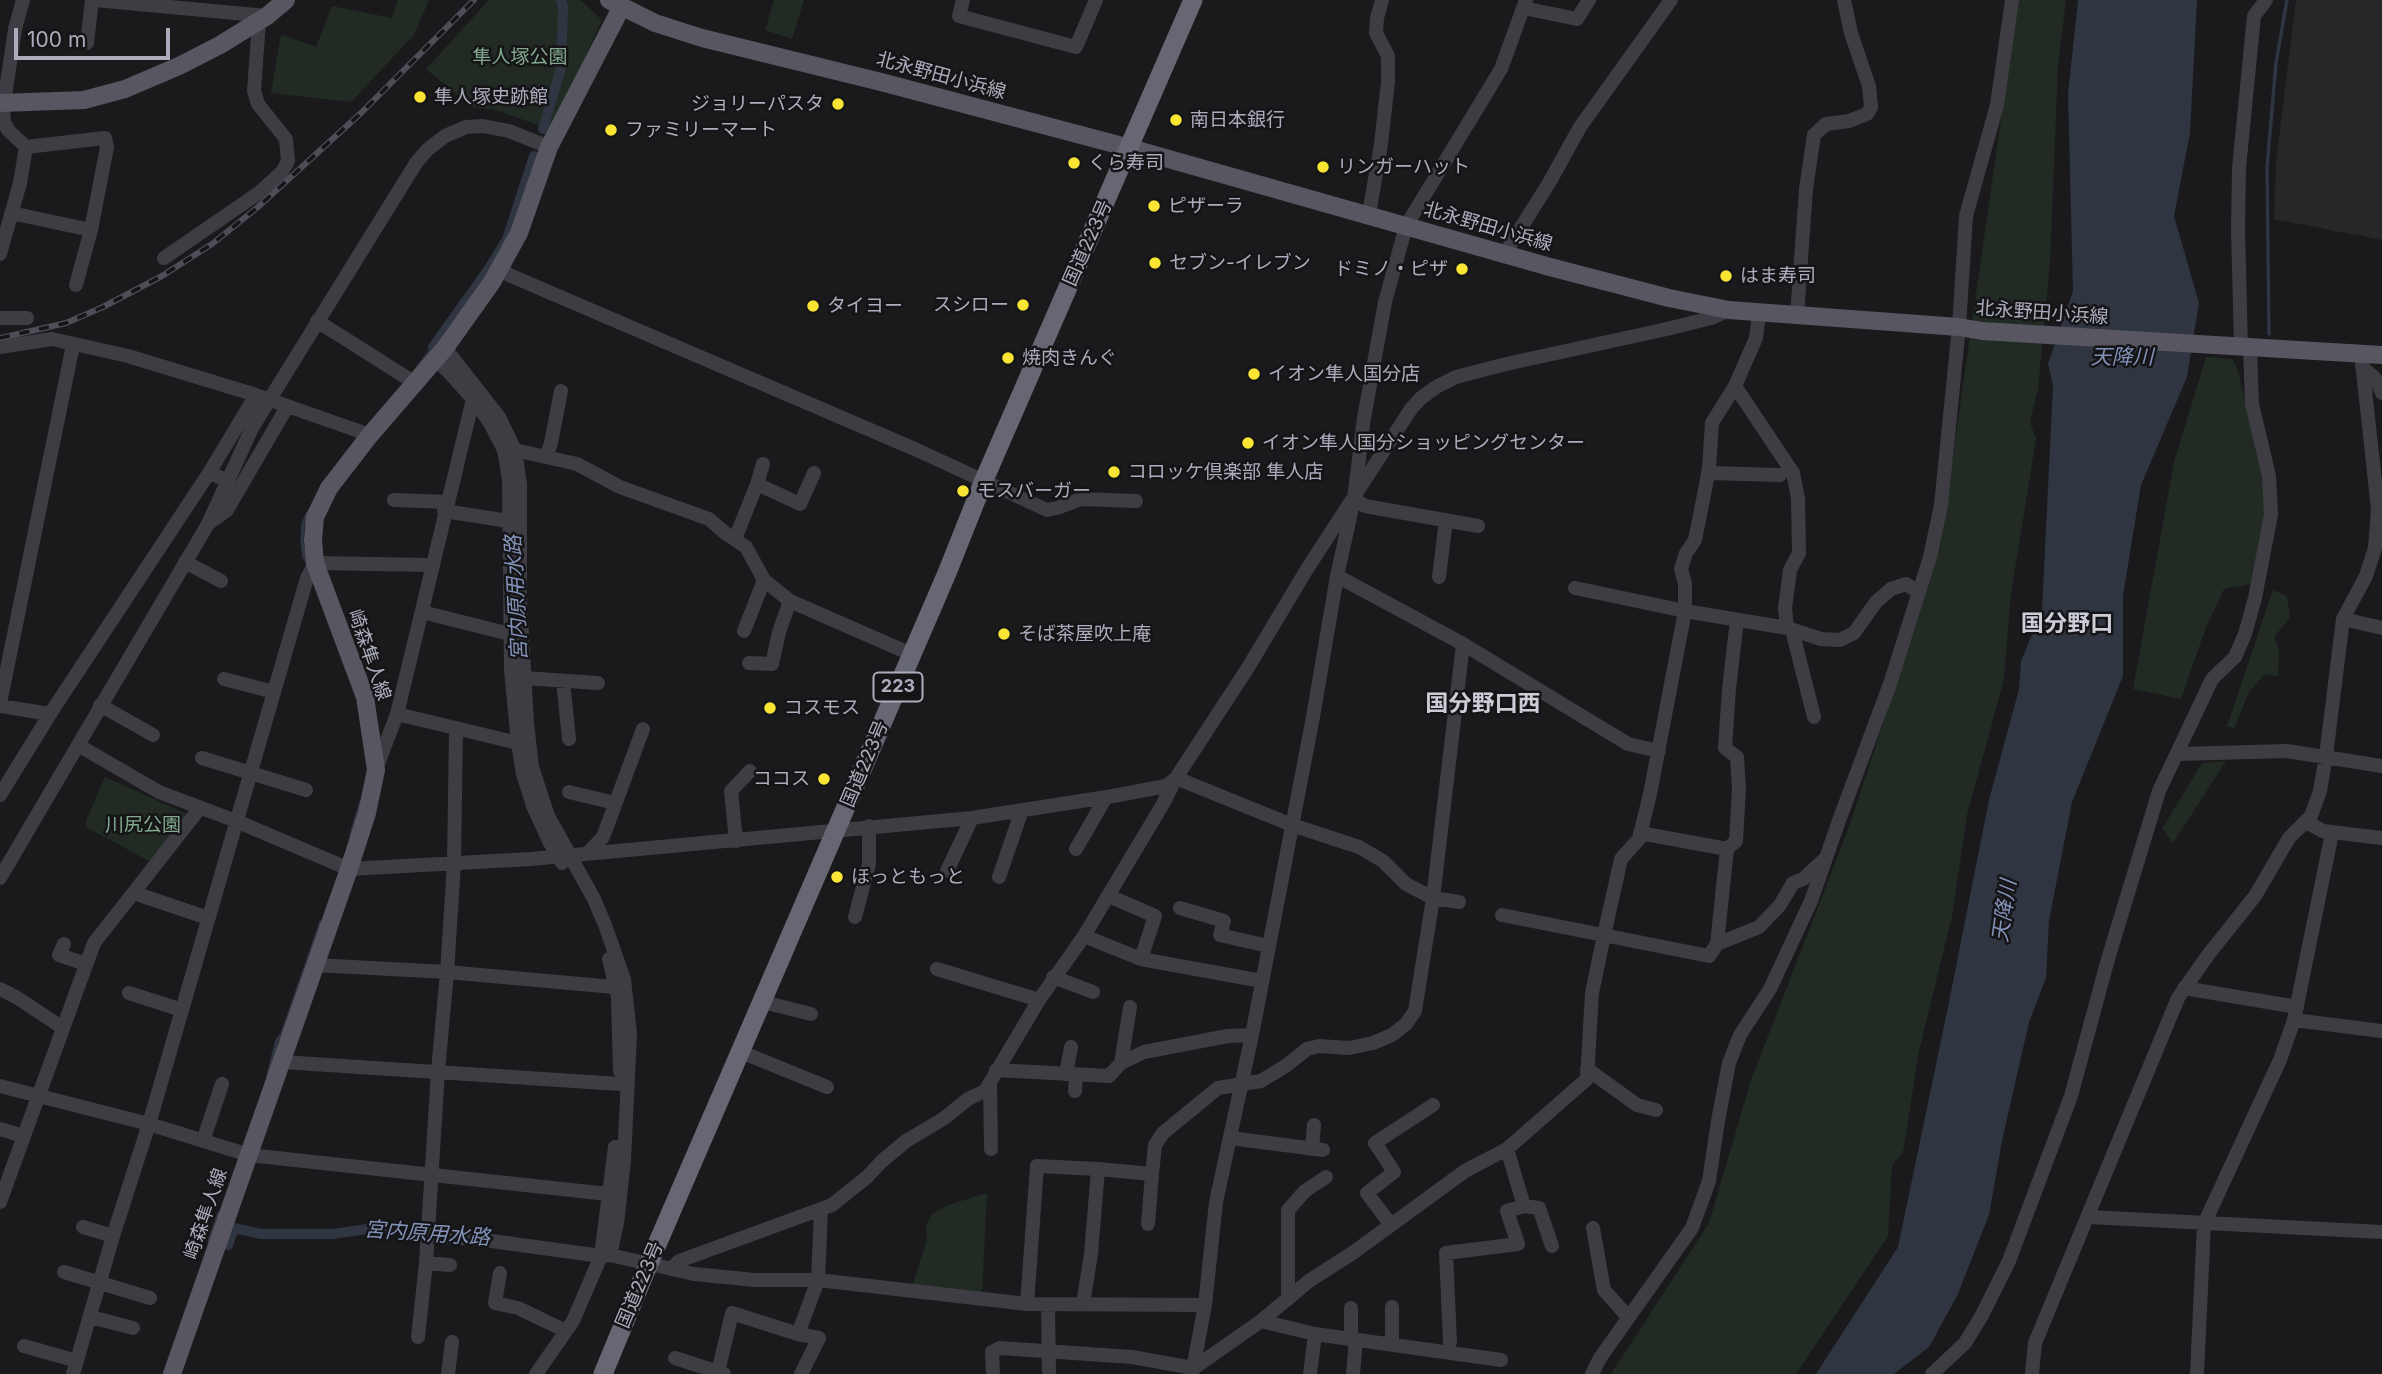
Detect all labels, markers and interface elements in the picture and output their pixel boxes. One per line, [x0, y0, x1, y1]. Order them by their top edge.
scale bar [18, 14, 173, 58]
text: 100 m [27, 27, 86, 52]
park label: 隼人塚公園 [473, 46, 567, 68]
street label: 北永野田小浜線 [874, 48, 1008, 104]
place label: 隼人塚史跡館 [434, 86, 548, 108]
marker: 隼人塚史跡館 [412, 89, 428, 105]
place label: ジョリーパスタ [691, 93, 824, 115]
marker: ジョリーパスタ [830, 96, 846, 112]
place label: 南日本銀行 [1190, 109, 1285, 131]
marker: 南日本銀行 [1168, 112, 1184, 128]
place label: ファミリーマート [625, 119, 777, 141]
marker: ファミリーマート [603, 122, 619, 138]
place label: くら寿司 [1088, 152, 1164, 174]
marker: くら寿司 [1066, 155, 1082, 171]
place label: リンガーハット [1337, 156, 1470, 178]
marker: リンガーハット [1315, 159, 1331, 175]
place label: ピザーラ [1168, 195, 1244, 217]
street label: 国道223号 [1059, 196, 1117, 290]
marker: ピザーラ [1146, 198, 1162, 214]
street label: 北永野田小浜線 [1421, 198, 1555, 256]
place label: セブン-イレブン [1169, 252, 1311, 274]
marker: セブン-イレブン [1147, 255, 1163, 271]
place label: ドミノ・ピザ [1334, 258, 1448, 280]
marker: ドミノ・ピザ [1454, 261, 1470, 277]
place label: はま寿司 [1740, 265, 1816, 287]
marker: はま寿司 [1718, 268, 1734, 284]
place label: スシロー [933, 294, 1009, 316]
place label: タイヨー [827, 295, 903, 317]
marker: スシロー [1015, 297, 1031, 313]
street label: 北永野田小浜線 [1975, 297, 2109, 329]
marker: タイヨー [805, 298, 821, 314]
water label: 天降川 [2091, 345, 2153, 371]
place label: 焼肉きんぐ [1022, 347, 1117, 369]
marker: 焼肉きんぐ [1000, 350, 1016, 366]
place label: イオン隼人国分店 [1268, 363, 1420, 385]
marker: イオン隼人国分店 [1246, 366, 1262, 382]
place label: イオン隼人国分ショッピングセンター [1262, 432, 1585, 454]
marker: イオン隼人国分ショッピングセンター [1240, 435, 1256, 451]
place label: コロッケ倶楽部 隼人店 [1128, 461, 1323, 483]
marker: コロッケ倶楽部 隼人店 [1106, 464, 1122, 480]
place label: モスバーガー [977, 480, 1091, 502]
marker: モスバーガー [955, 483, 971, 499]
water label: 宮内原用水路 [501, 534, 533, 662]
street label: 崎森隼人線 [343, 606, 395, 704]
district label: 国分野口 [2021, 610, 2113, 638]
place label: そば茶屋吹上庵 [1018, 623, 1151, 645]
marker: そば茶屋吹上庵 [996, 626, 1012, 642]
road number: 223 [874, 672, 922, 702]
district label: 国分野口西 [1426, 690, 1540, 718]
place label: コスモス [784, 697, 860, 719]
marker: コスモス [762, 700, 778, 716]
street label: 国道223号 [837, 717, 893, 811]
place label: ココス [753, 768, 810, 790]
marker: ココス [816, 771, 832, 787]
park label: 川尻公園 [105, 814, 181, 836]
place label: ほっともっと [851, 866, 965, 888]
marker: ほっともっと [829, 869, 845, 885]
water label: 天降川 [1988, 878, 2022, 944]
street label: 崎森隼人線 [180, 1165, 232, 1263]
water label: 宮内原用水路 [363, 1217, 491, 1251]
street label: 国道223号 [612, 1238, 668, 1332]

